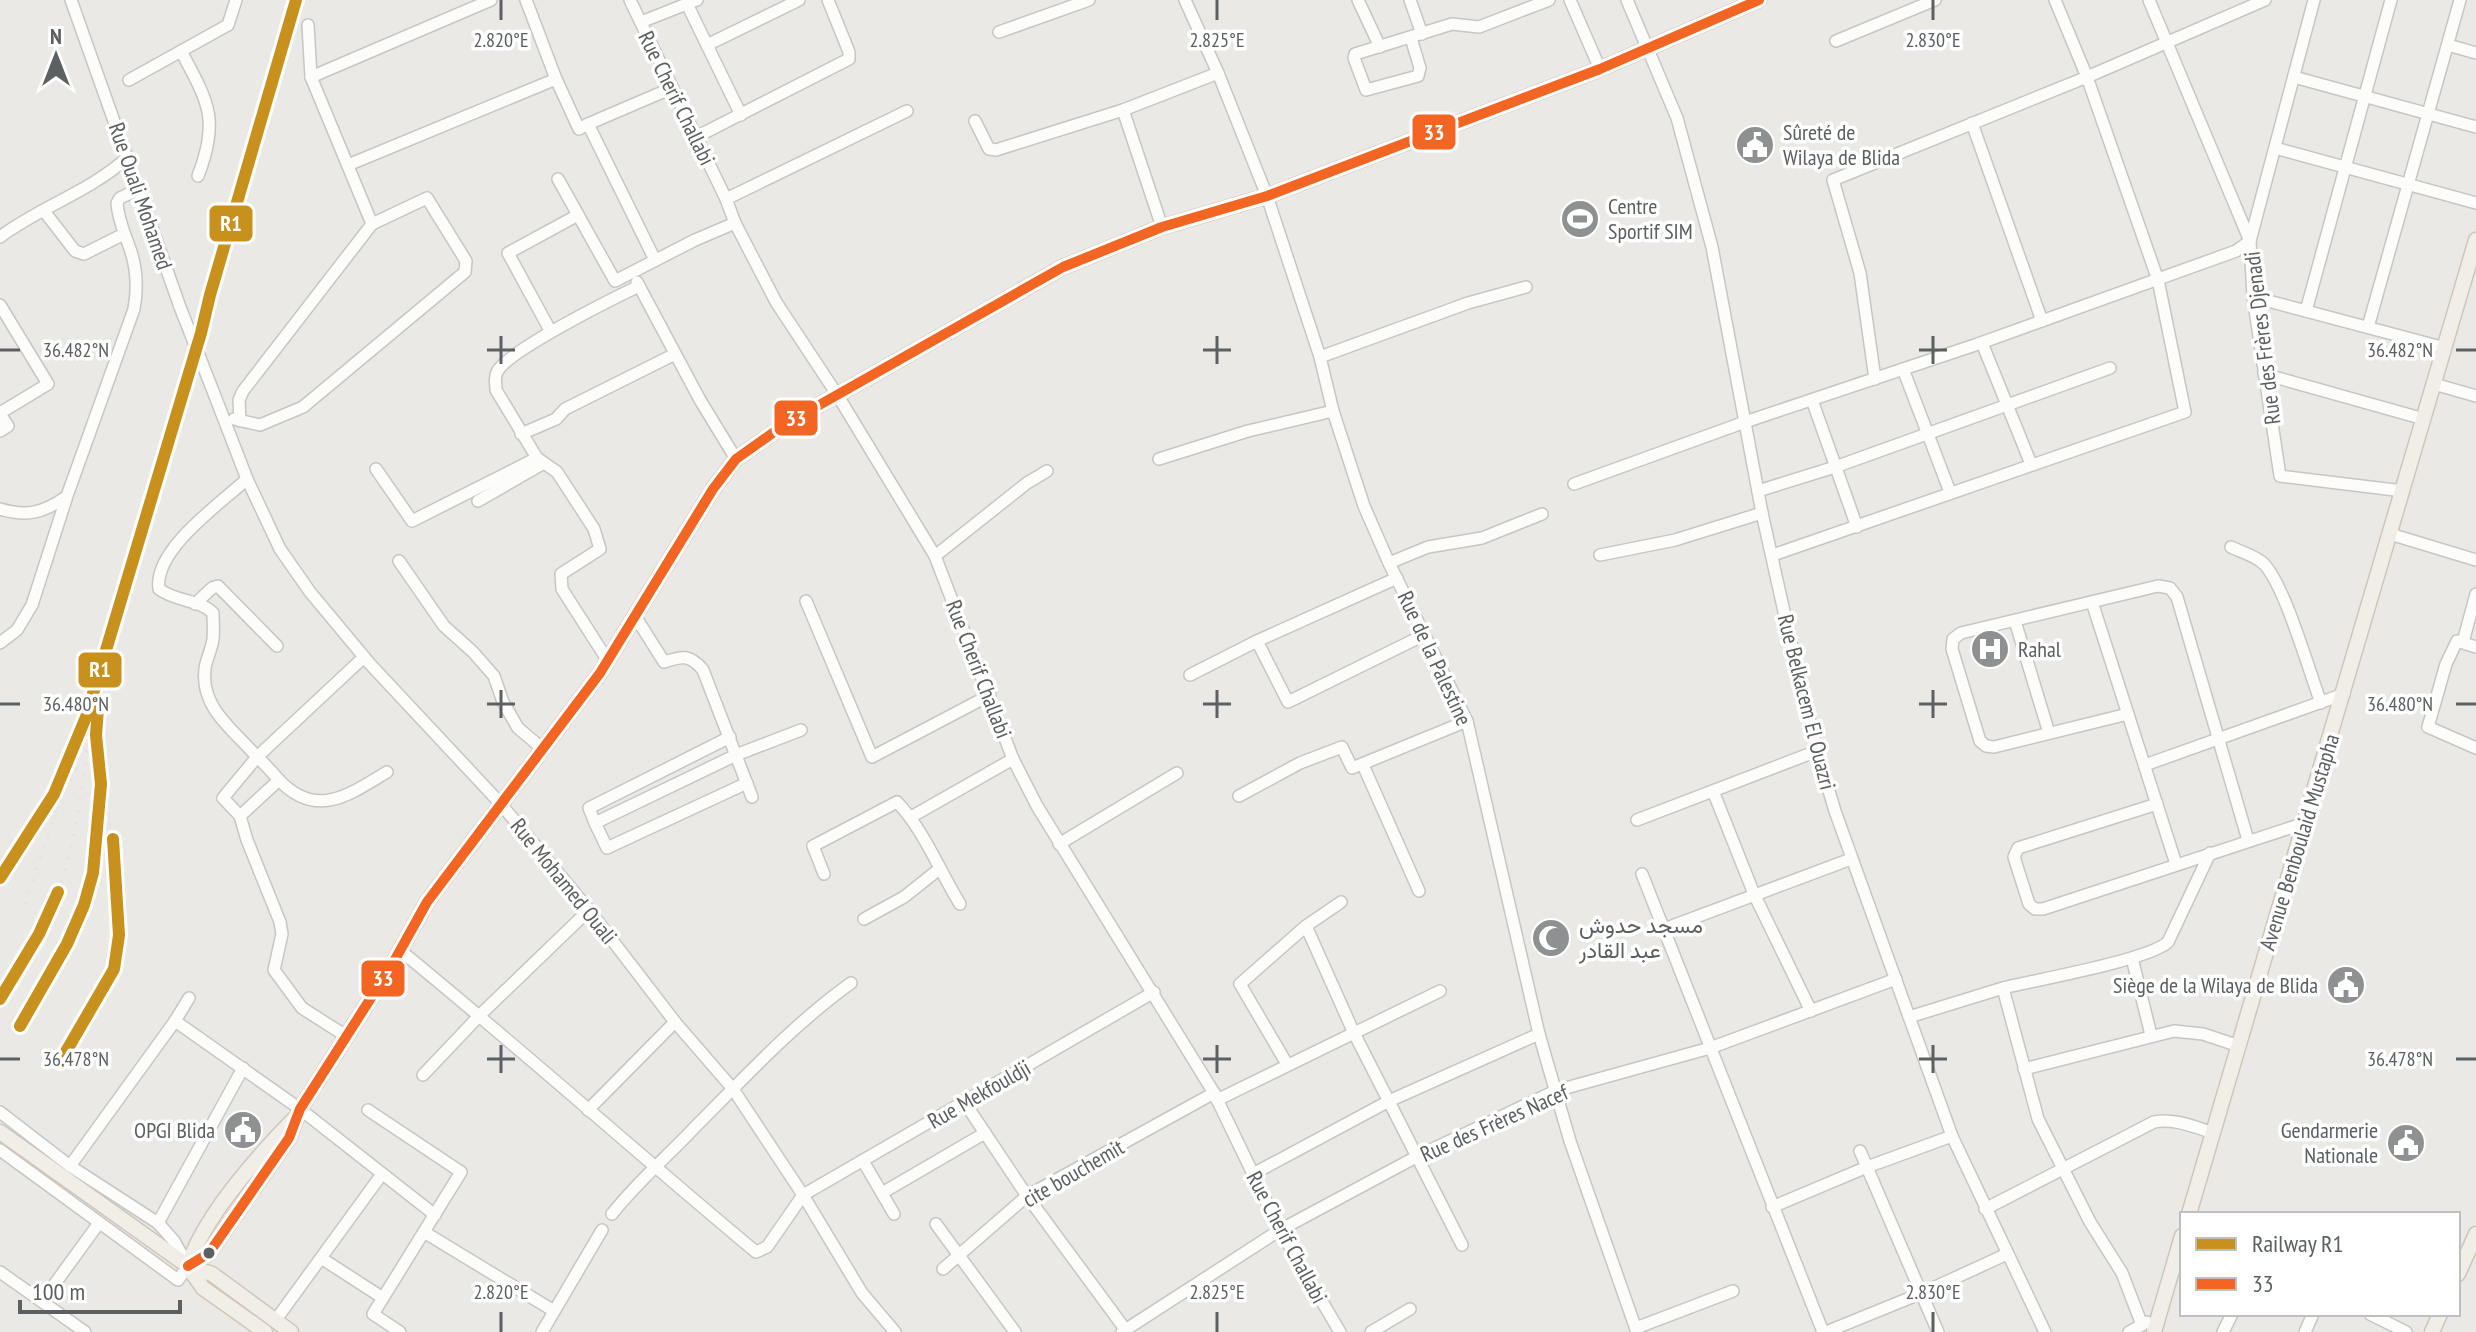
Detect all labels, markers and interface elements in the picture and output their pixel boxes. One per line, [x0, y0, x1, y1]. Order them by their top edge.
north arrow [16, 16, 96, 96]
text: N [50, 22, 62, 50]
street label: Rue Cherif Challabi [632, 26, 722, 170]
text: 2.820°E [474, 27, 528, 53]
text: 2.825°E [1190, 27, 1244, 53]
text: 2.830°E [1906, 27, 1960, 53]
line badge: 33 [1411, 113, 1457, 151]
text: 33 [1423, 118, 1445, 146]
place label: Sûreté de Wilaya de Blida [1783, 118, 1900, 171]
street label: Rue Ouali Mohamed [103, 119, 179, 273]
public building icon: Sûreté de Wilaya de Blida [1734, 124, 1776, 166]
place label: Centre Sportif SIM [1608, 192, 1693, 245]
sports icon: Centre Sportif SIM [1559, 198, 1601, 240]
line badge: R1 [208, 204, 254, 243]
text: R1 [220, 209, 242, 237]
street label: Rue des Frères Djenadi [2237, 250, 2287, 426]
text: 36.482°N [43, 337, 109, 363]
text: 36.482°N [2367, 337, 2433, 363]
line badge: 33 [773, 399, 819, 437]
text: 33 [785, 404, 807, 432]
street label: Rue de la Palestine [1392, 586, 1478, 730]
street label: Rue Cherif Challabi [940, 596, 1018, 742]
street label: Rue Belkacem El Ouazri [1772, 611, 1842, 793]
hospital icon: Rahal [1969, 628, 2011, 670]
place label: Rahal [2018, 635, 2062, 663]
line badge: R1 [77, 651, 123, 689]
text: R1 [89, 655, 111, 683]
text: 36.480°N [43, 691, 109, 717]
text: 36.480°N [2367, 691, 2433, 717]
street label: Avenue Benboulaid Mustapha [2253, 730, 2345, 954]
street label: Rue Mohamed Ouali [505, 812, 623, 950]
place label: مسجد حدوش عبد القادر [1578, 911, 1703, 964]
mosque icon: مسجد حدوش عبد القادر [1530, 917, 1572, 959]
line badge: 33 [360, 959, 406, 998]
text: 33 [372, 964, 394, 992]
public building icon: Siège de la Wilaya de Blida [2325, 964, 2367, 1006]
place label: Siège de la Wilaya de Blida [2113, 971, 2318, 999]
text: 36.478°N [43, 1046, 109, 1072]
text: 36.478°N [2367, 1046, 2433, 1072]
street label: Rue Mekfouldji [923, 1053, 1035, 1135]
street label: Rue des Frères Nacef [1416, 1077, 1573, 1168]
public building icon: OPGI Blida [222, 1109, 264, 1151]
place label: OPGI Blida [134, 1116, 215, 1144]
place label: Gendarmerie Nationale [2281, 1116, 2378, 1169]
public building icon: Gendarmerie Nationale [2385, 1122, 2427, 1164]
street label: cite bouchemit [1017, 1133, 1129, 1213]
street label: Rue Cherif Challabi [1240, 1166, 1334, 1308]
legend [2180, 1212, 2460, 1316]
text: Railway R1 [2252, 1228, 2343, 1259]
unlabelled marker [201, 1245, 217, 1261]
scale bar [20, 1264, 180, 1314]
text: 33 [2252, 1268, 2274, 1299]
text: 100 m [32, 1276, 85, 1307]
text: 2.820°E [474, 1279, 528, 1305]
text: 2.825°E [1190, 1279, 1244, 1305]
text: 2.830°E [1906, 1279, 1960, 1305]

